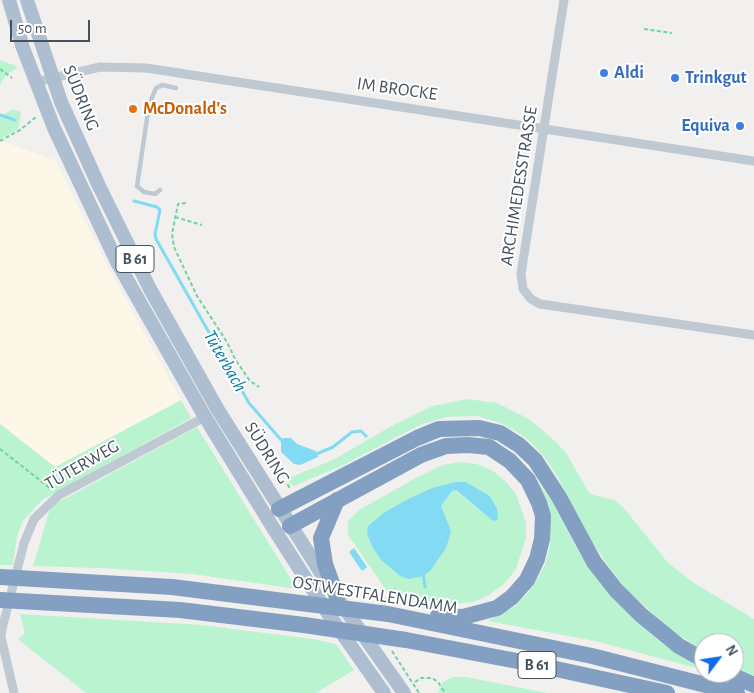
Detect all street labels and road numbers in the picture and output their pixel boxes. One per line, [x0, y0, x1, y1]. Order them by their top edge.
street label: SÜDRING [58, 62, 104, 134]
street label: IM BROCKE [355, 73, 439, 105]
street label: ARCHIMEDESSTRASSE [496, 105, 542, 267]
road number: B 61 [116, 245, 154, 272]
street label: SÜDRING [240, 418, 294, 488]
street label: TÜTERWEG [41, 435, 123, 495]
street label: OSTWESTFALENDAMM [291, 571, 459, 619]
road number: B 61 [518, 652, 556, 678]

